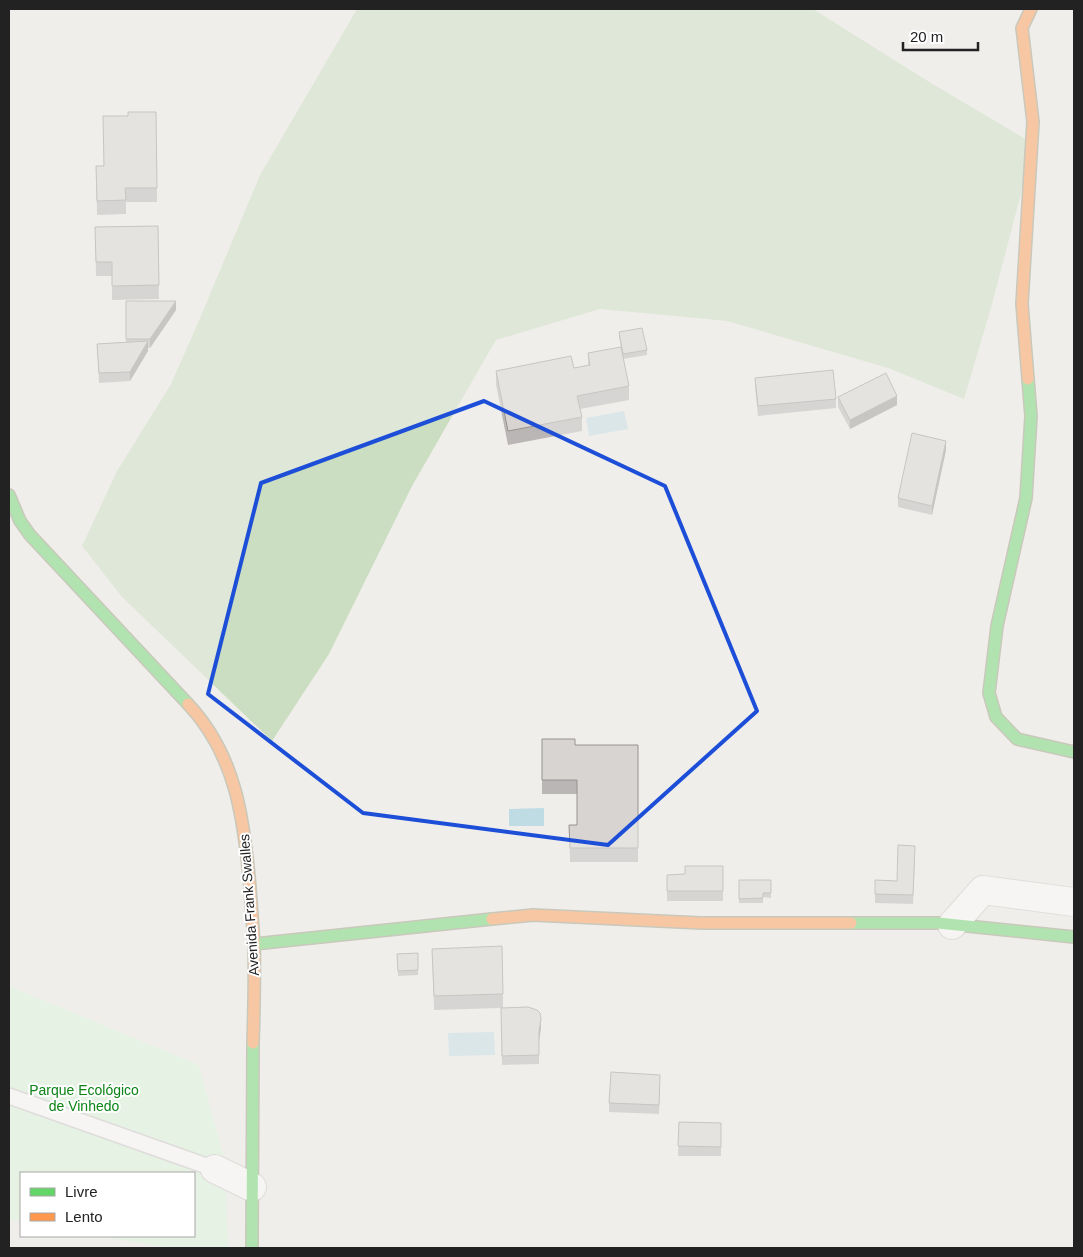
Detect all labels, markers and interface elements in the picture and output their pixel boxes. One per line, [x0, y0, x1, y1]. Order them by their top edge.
scale bar [903, 20, 978, 52]
text: 20 m [910, 28, 943, 45]
street label: Avenida Frank Swalles [236, 834, 262, 976]
park label: Parque Ecológico de Vinhedo [29, 1082, 139, 1114]
legend [20, 1172, 195, 1237]
text: Livre [65, 1183, 98, 1200]
text: Lento [65, 1208, 103, 1225]

